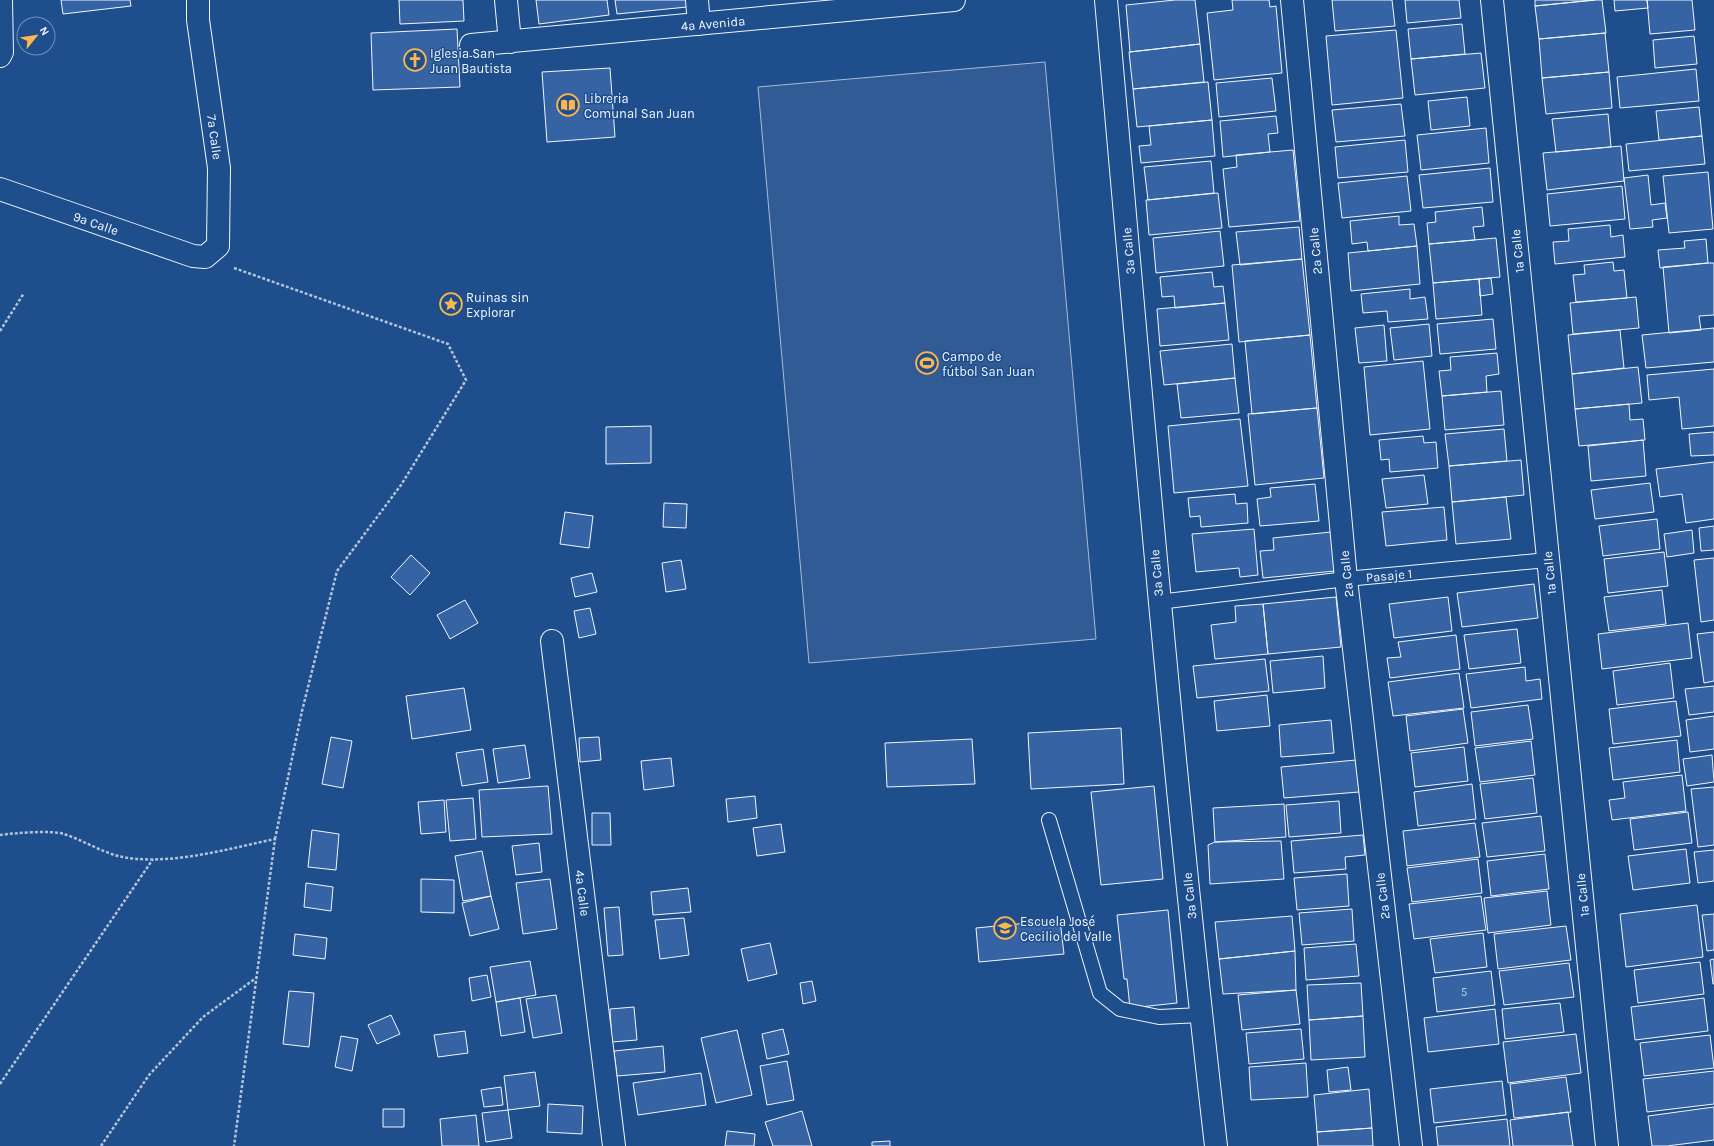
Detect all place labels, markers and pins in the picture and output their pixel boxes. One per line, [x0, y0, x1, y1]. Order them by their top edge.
place label: Iglesia San Juan Bautista [430, 46, 512, 76]
church icon: Iglesia San Juan Bautista [402, 47, 428, 73]
place label: Libreria Comunal San Juan [584, 91, 695, 121]
library icon: Libreria Comunal San Juan [555, 92, 581, 118]
place label: Ruinas sin Explorar [466, 290, 529, 320]
place icon: Ruinas sin Explorar [438, 291, 464, 317]
place label: Campo de fútbol San Juan [942, 349, 1035, 379]
sports icon: Campo de fútbol San Juan [914, 350, 940, 376]
place label: Escuela José Cecilio del Valle [1020, 914, 1112, 944]
school or university icon: Escuela José Cecilio del Valle [992, 915, 1018, 941]

